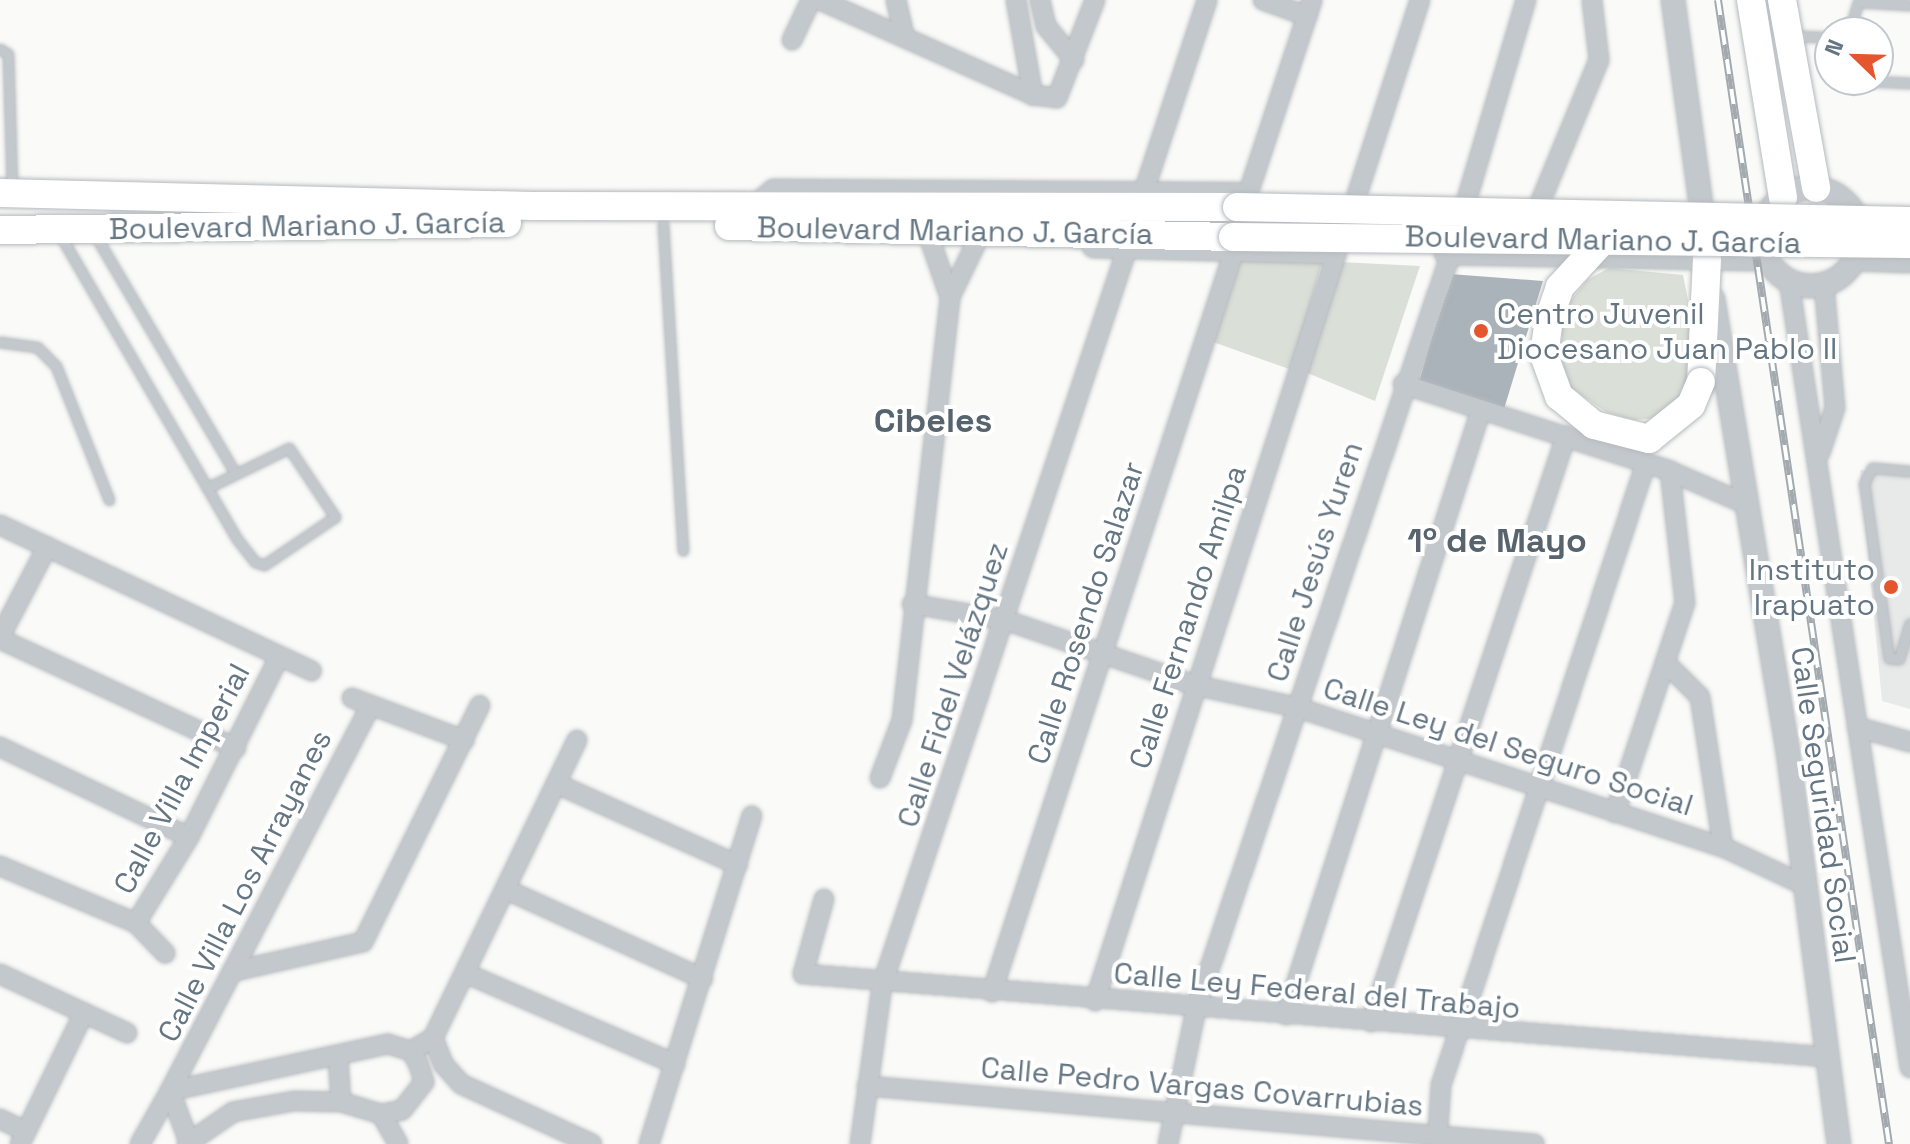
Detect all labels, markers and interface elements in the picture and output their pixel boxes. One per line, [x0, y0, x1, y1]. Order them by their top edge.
north arrow [1814, 16, 1894, 96]
text: N [1818, 35, 1850, 60]
street label: Boulevard Mariano J. García [108, 205, 506, 247]
street label: Boulevard Mariano J. García [756, 210, 1154, 252]
street label: Boulevard Mariano J. García [1404, 219, 1802, 261]
place label: Centro Juvenil Diocesano Juan Pablo II [1497, 296, 1837, 366]
marker: Centro Juvenil Diocesano Juan Pablo II [1472, 322, 1490, 340]
district label: Cibeles [874, 401, 992, 441]
street label: Calle Jesús Yuren [1259, 437, 1371, 687]
street label: Calle Rosendo Salazar [1020, 457, 1152, 769]
street label: Calle Fernando Amilpa [1122, 461, 1254, 773]
district label: 1º de Mayo [1407, 521, 1587, 561]
street label: Calle Fidel Velázquez [890, 538, 1016, 832]
place label: Instituto Irapuato [1749, 552, 1875, 622]
marker: Instituto Irapuato [1882, 578, 1900, 596]
street label: Calle Seguridad Social [1783, 644, 1863, 966]
street label: Calle Villa Imperial [106, 658, 258, 900]
street label: Calle Ley del Seguro Social [1319, 670, 1697, 824]
street label: Calle Villa Los Arrayanes [150, 724, 340, 1048]
street label: Calle Ley Federal del Trabajo [1112, 955, 1522, 1027]
street label: Calle Pedro Vargas Covarrubias [979, 1050, 1425, 1124]

